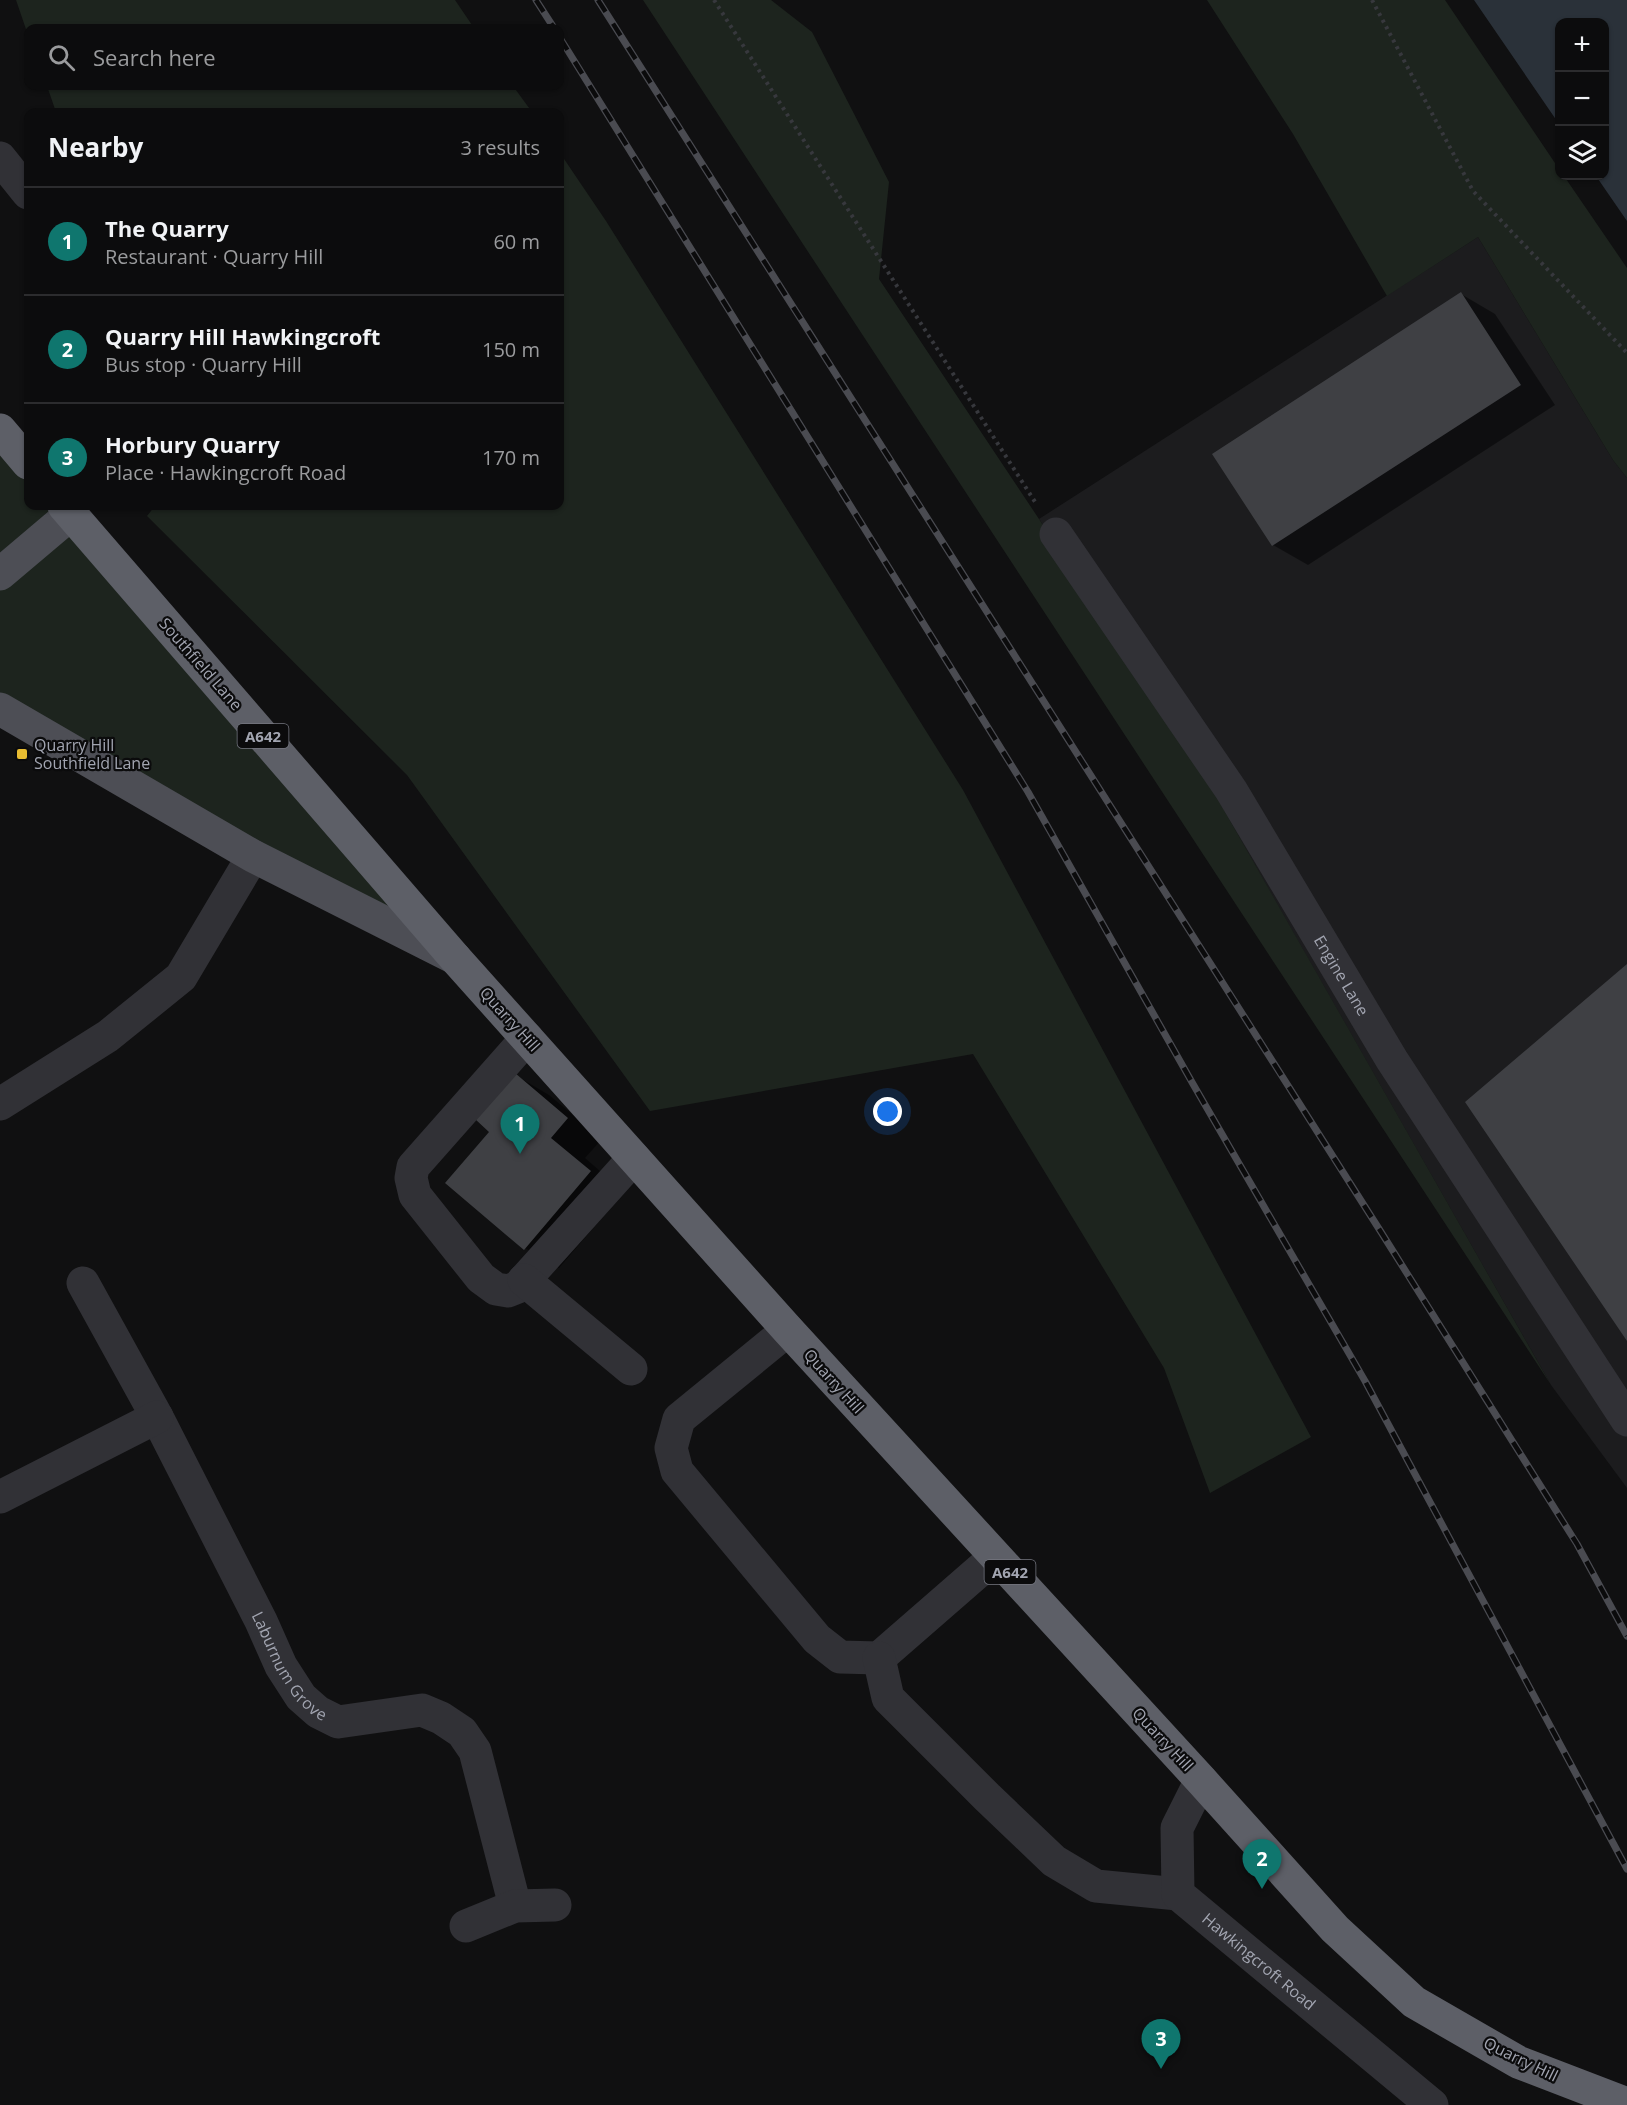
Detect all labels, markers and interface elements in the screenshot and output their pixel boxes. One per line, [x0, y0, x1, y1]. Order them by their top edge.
map controls [1555, 18, 1609, 180]
button: + [1555, 18, 1609, 72]
search box [24, 24, 564, 90]
icon: search [45, 41, 78, 74]
text: Search here [93, 42, 216, 72]
button: − [1555, 72, 1609, 126]
button: layers [1555, 126, 1609, 180]
text: Nearby [48, 129, 143, 165]
text: 3 results [460, 134, 540, 161]
text: The Quarry [105, 213, 229, 243]
text: 1 [62, 228, 73, 255]
text: 60 m [493, 228, 540, 255]
text: Restaurant · Quarry Hill [105, 243, 323, 270]
text: Quarry Hill Hawkingcroft [105, 321, 380, 351]
text: 2 [62, 336, 73, 363]
text: 150 m [482, 336, 540, 363]
text: Bus stop · Quarry Hill [105, 351, 302, 378]
text: Horbury Quarry [105, 429, 280, 459]
text: 3 [62, 444, 73, 471]
text: 170 m [482, 444, 540, 471]
text: Place · Hawkingcroft Road [105, 459, 346, 486]
street label: Southfield Lane [155, 613, 247, 715]
road number: A642 [238, 724, 288, 748]
place label: Quarry Hill Southfield Lane [34, 734, 150, 774]
marker: Quarry Hill Southfield Lane [15, 747, 29, 761]
street label: Engine Lane [1309, 931, 1374, 1020]
street label: Quarry Hill [475, 982, 545, 1056]
your location [873, 1097, 902, 1126]
pin: 1 [500, 1104, 540, 1154]
street label: Quarry Hill [799, 1344, 869, 1418]
road number: A642 [984, 1560, 1036, 1584]
street label: Laburnum Grove [247, 1608, 331, 1726]
street label: Quarry Hill [1128, 1702, 1198, 1776]
pin: 2 [1242, 1840, 1282, 1889]
street label: Hawkingcroft Road [1198, 1908, 1320, 2015]
pin: 3 [1142, 2020, 1180, 2069]
street label: Quarry Hill [1480, 2032, 1562, 2086]

